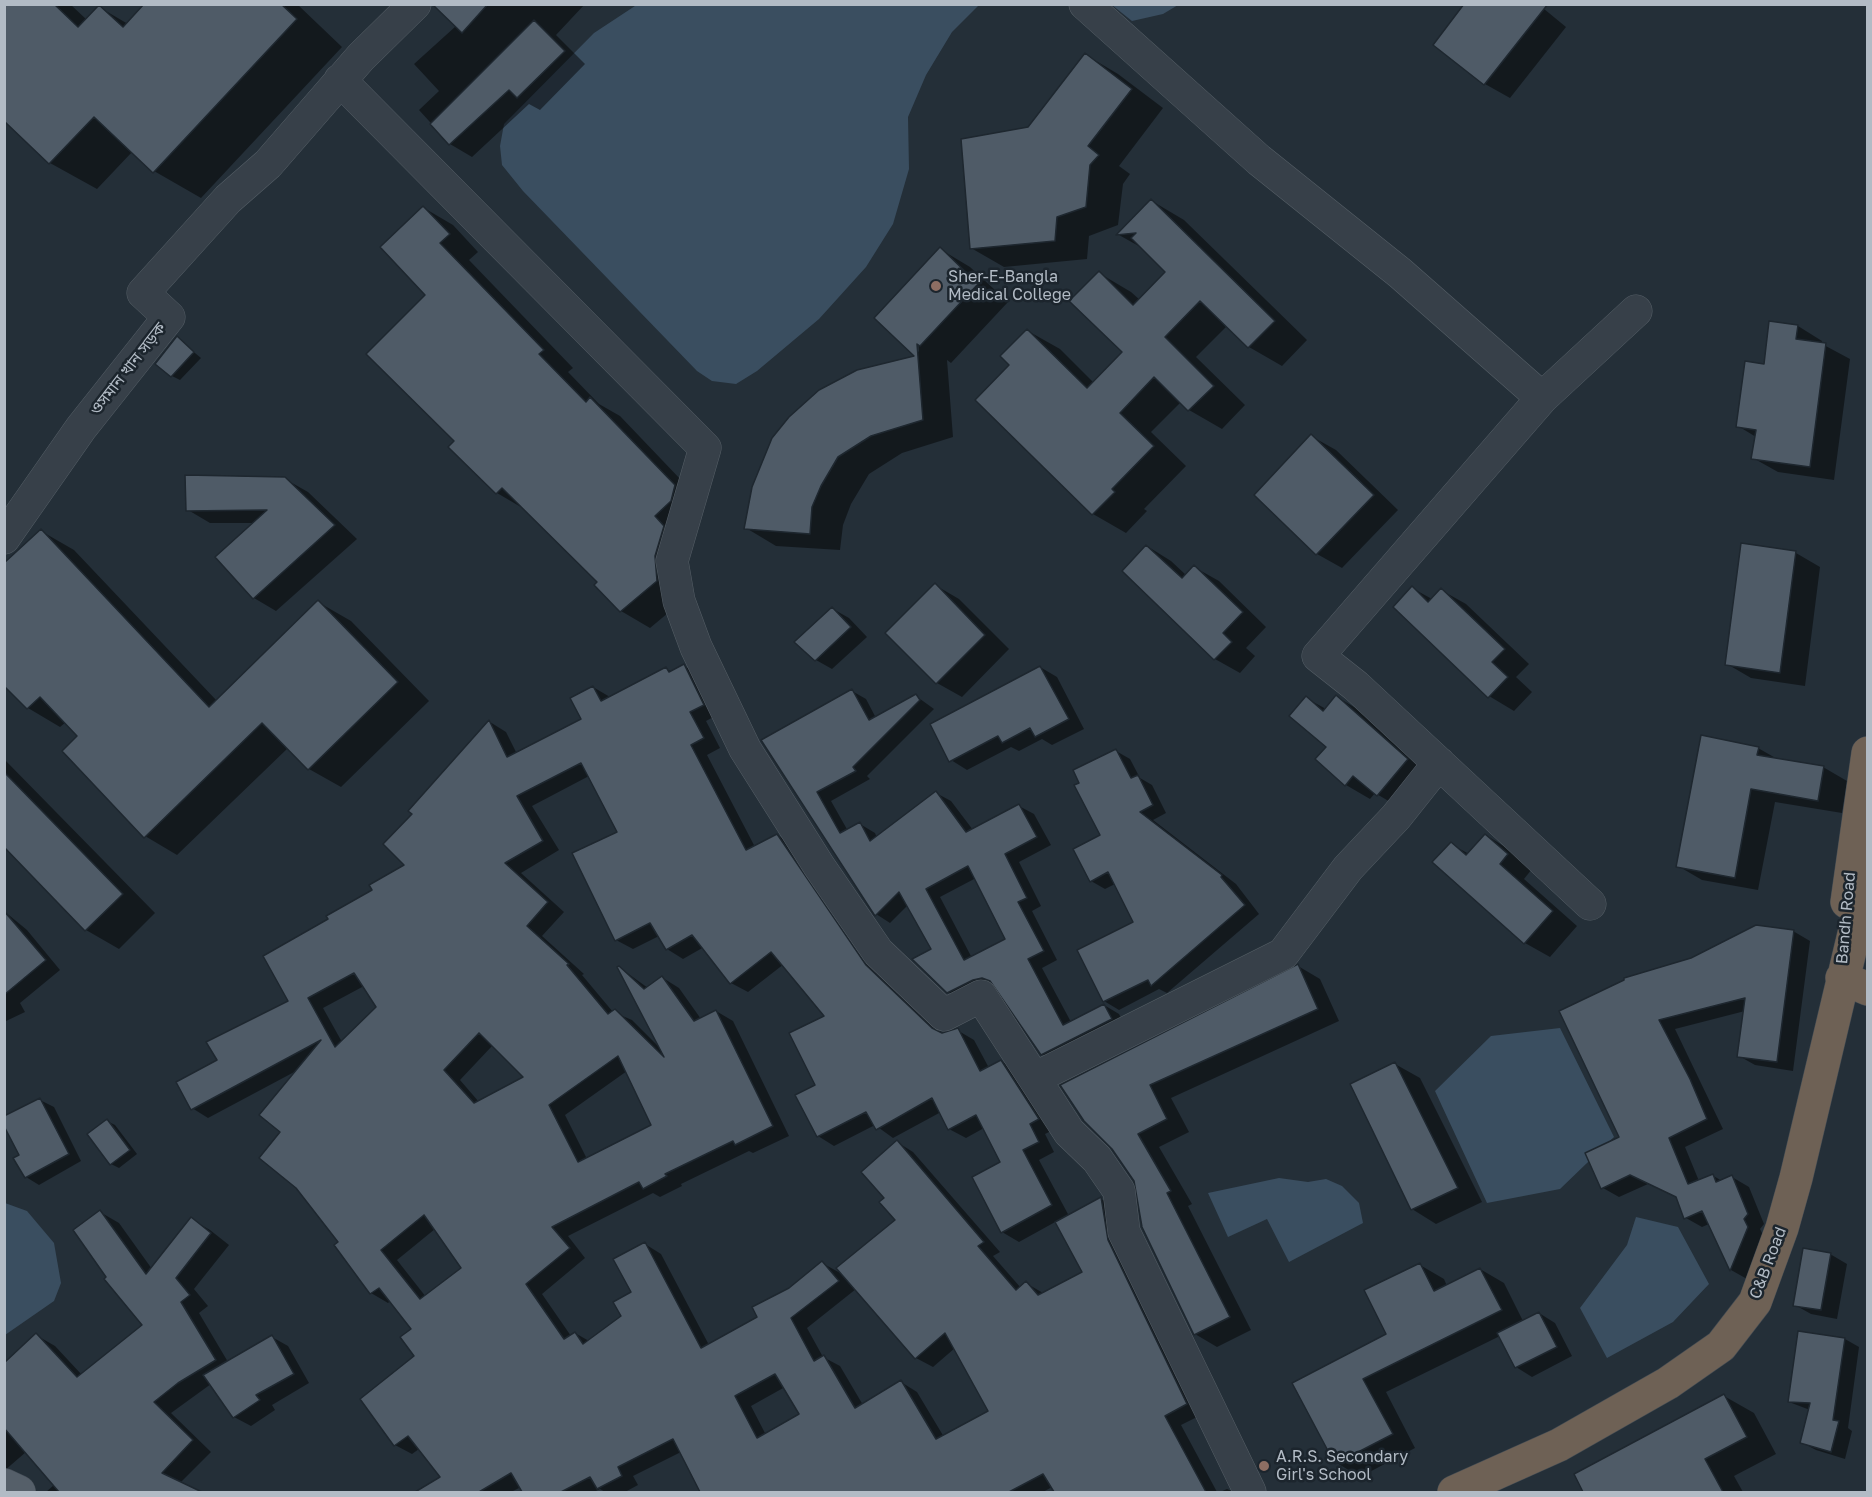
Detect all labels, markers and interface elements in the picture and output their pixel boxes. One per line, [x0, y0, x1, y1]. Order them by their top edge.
place label: Sher-E-Bangla Medical College [948, 267, 1071, 305]
marker: Sher-E-Bangla Medical College [929, 279, 943, 293]
street label: ওসমান খান সড়ক [86, 319, 170, 419]
street label: Bandh Road [1832, 871, 1860, 965]
street label: C&B Road [1746, 1224, 1790, 1302]
place label: A.R.S. Secondary Girl's School [1276, 1447, 1408, 1485]
marker: A.R.S. Secondary Girl's School [1257, 1459, 1271, 1473]

